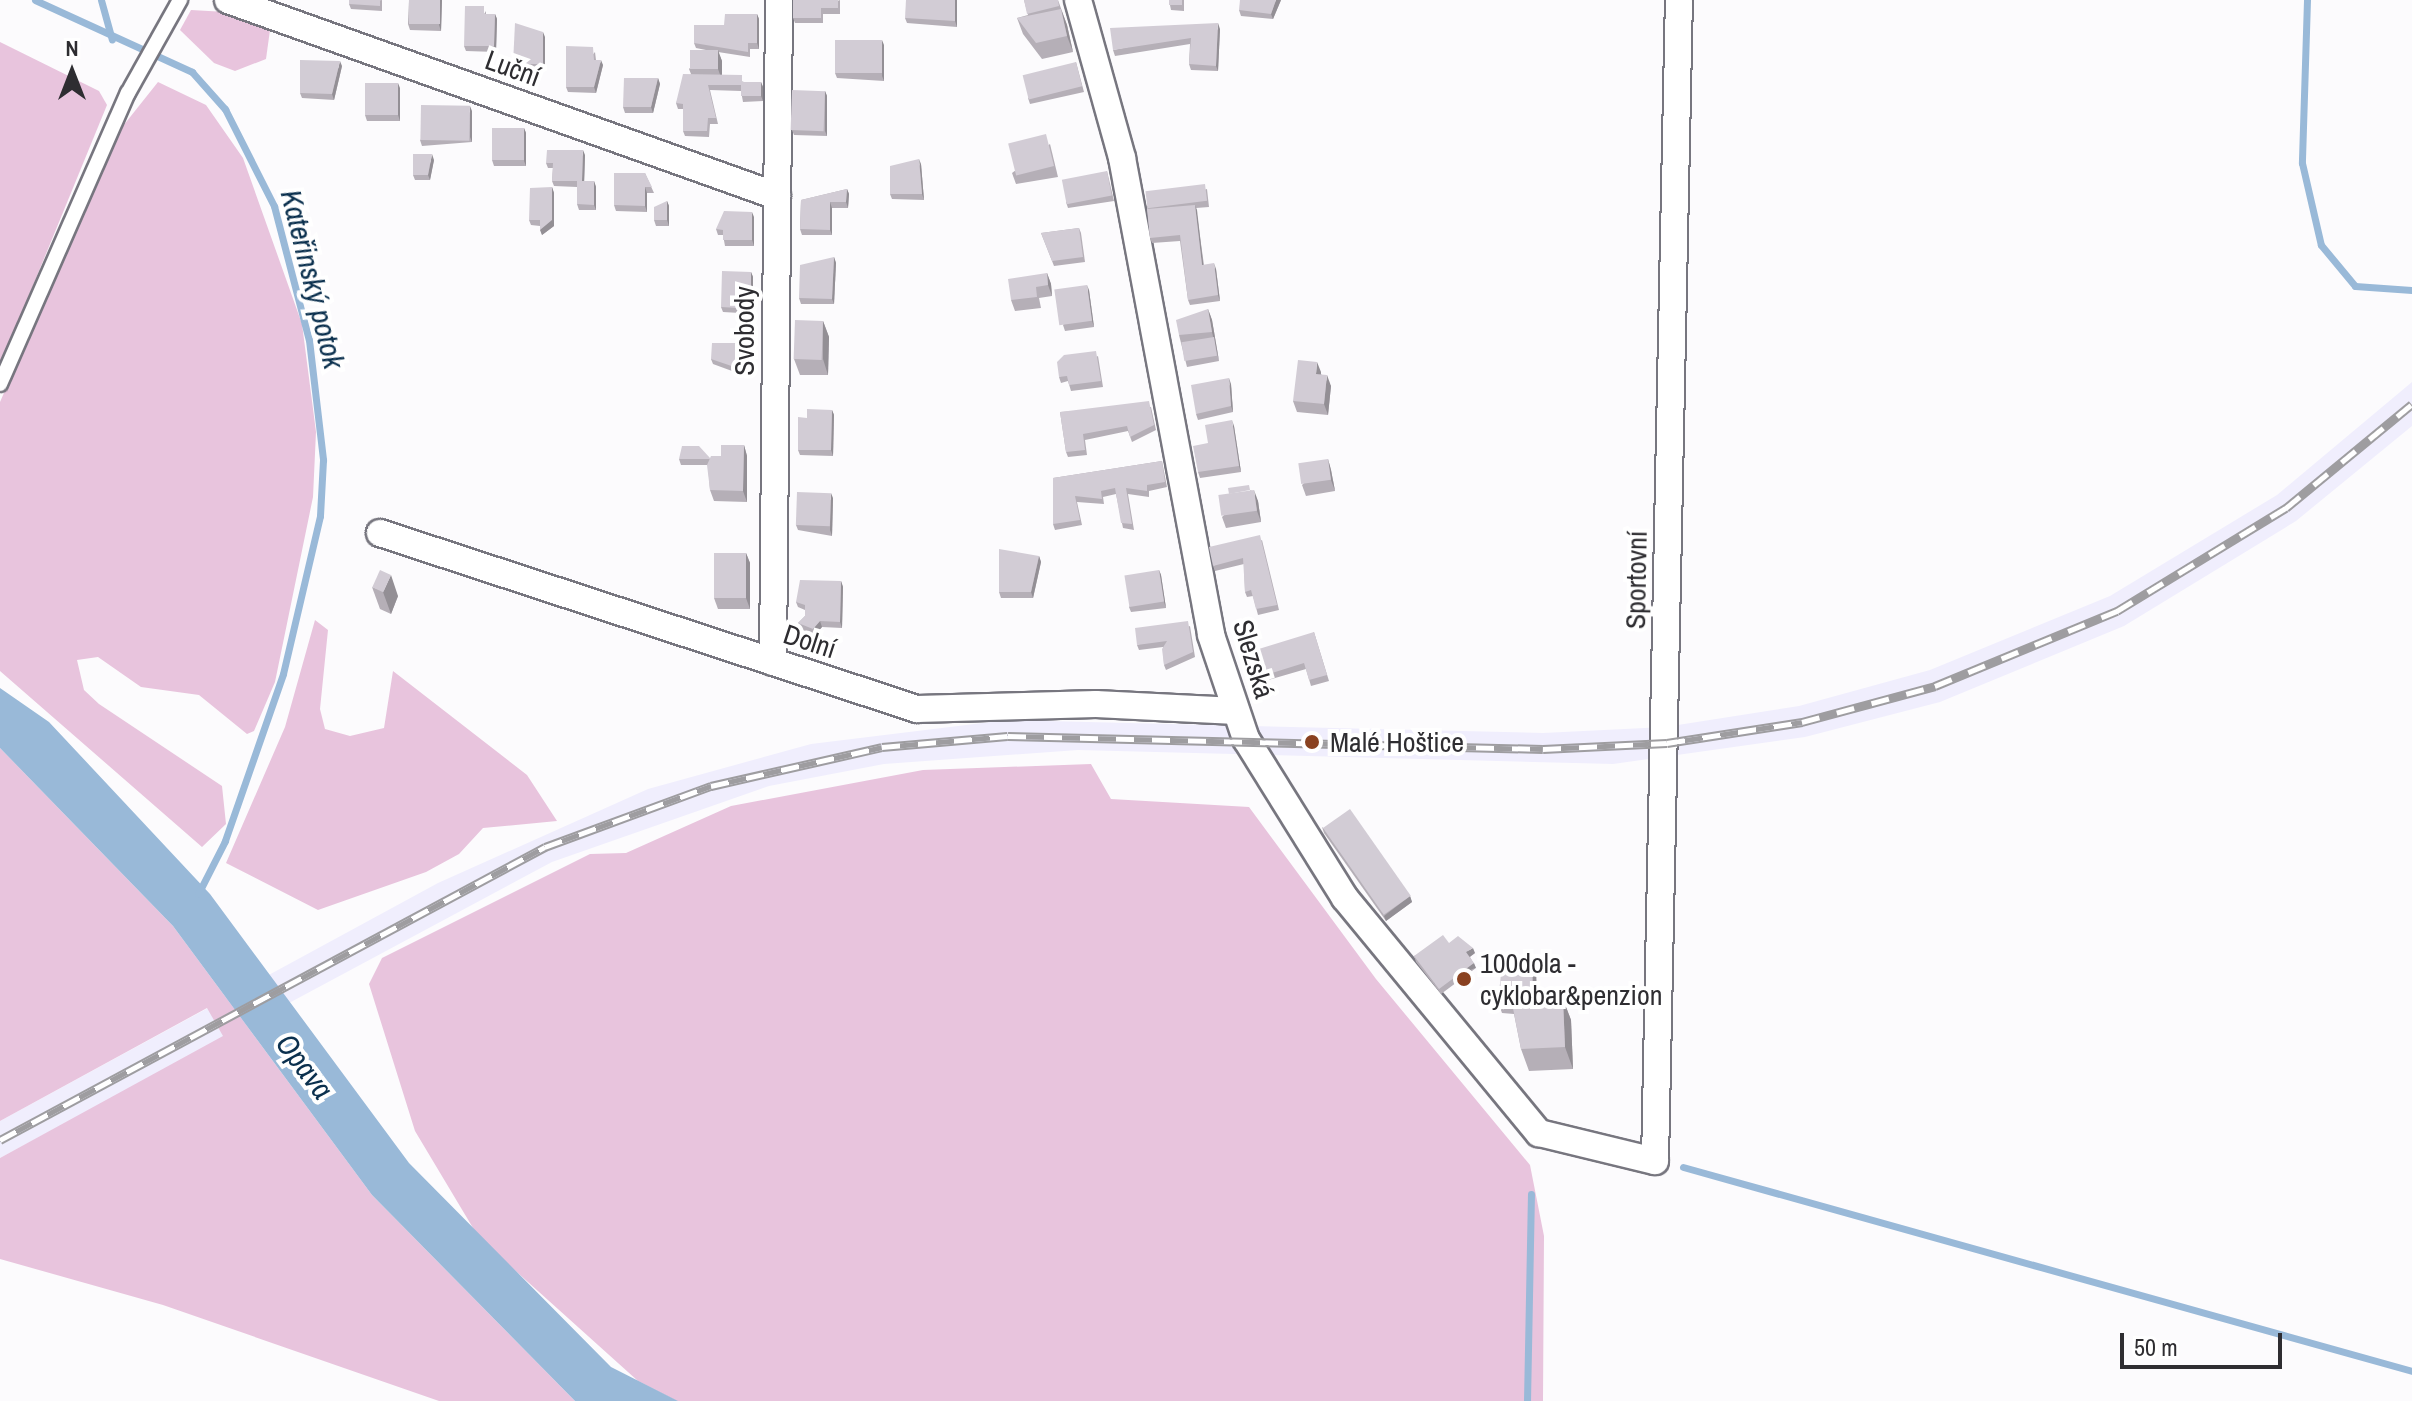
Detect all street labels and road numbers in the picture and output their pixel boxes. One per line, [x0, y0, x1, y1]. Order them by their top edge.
street label: Luční [481, 43, 545, 93]
street label: Svobody [727, 286, 761, 376]
street label: Sportovní [1618, 531, 1654, 629]
street label: Slezská [1226, 616, 1282, 702]
street label: Dolní [779, 617, 841, 665]

